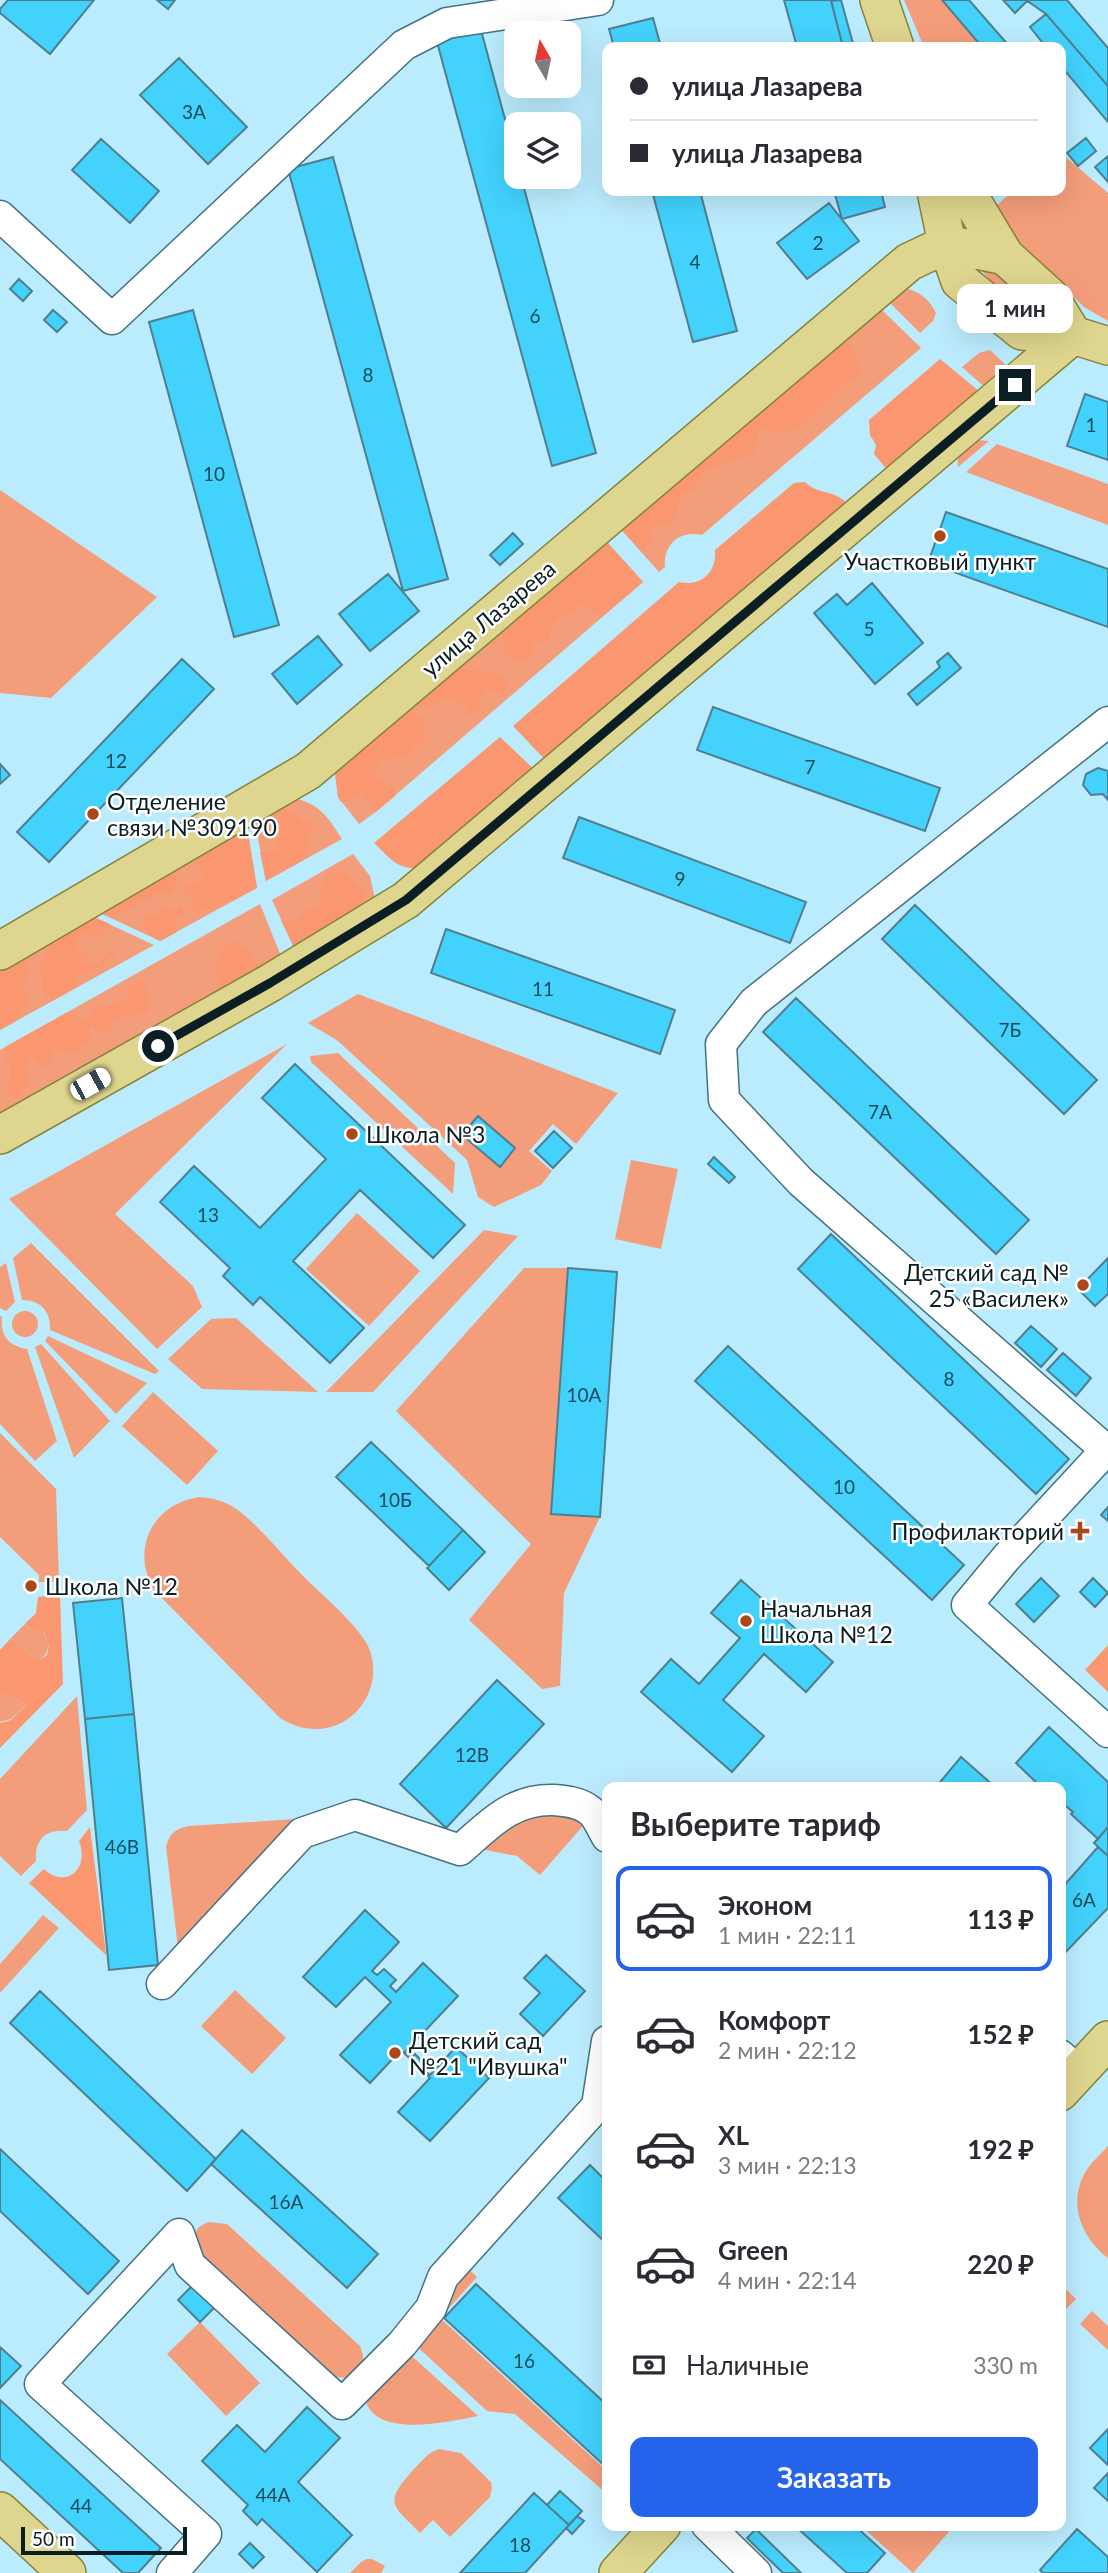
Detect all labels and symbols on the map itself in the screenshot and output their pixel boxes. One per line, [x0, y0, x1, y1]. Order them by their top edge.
north arrow [504, 21, 581, 98]
house number: 3А [182, 100, 206, 123]
house number: 2 [812, 231, 824, 254]
house number: 4 [689, 250, 701, 273]
callout: 1 мин [957, 284, 1073, 332]
house number: 6 [529, 304, 541, 327]
house number: 8 [362, 363, 374, 386]
route end [999, 369, 1031, 401]
house number: 1 [1085, 413, 1097, 436]
house number: 10 [203, 462, 225, 485]
marker: Участковый пункт [932, 528, 948, 544]
place label: Участковый пункт [844, 547, 1036, 575]
street label: улица Лазарева [415, 554, 561, 682]
house number: 5 [863, 617, 875, 640]
house number: 12 [105, 749, 127, 772]
house number: 7 [804, 755, 816, 778]
place label: Отделение связи №309190 [107, 787, 277, 841]
marker: Отделение связи №309190 [85, 806, 101, 822]
house number: 9 [674, 867, 686, 890]
house number: 11 [532, 977, 554, 1000]
house number: 7Б [999, 1018, 1021, 1041]
route start [142, 1030, 174, 1062]
car [67, 1065, 114, 1103]
house number: 7А [868, 1100, 892, 1123]
place label: Школа №3 [366, 1120, 485, 1148]
marker: Школа №3 [344, 1126, 360, 1142]
house number: 13 [197, 1203, 219, 1226]
place label: Детский сад № 25 «Василек» [904, 1258, 1069, 1312]
marker: Детский сад № 25 «Василек» [1075, 1277, 1091, 1293]
house number: 8 [943, 1367, 955, 1390]
house number: 10А [567, 1383, 602, 1406]
house number: 10 [833, 1475, 855, 1498]
house number: 10Б [378, 1488, 412, 1511]
place label: Профилакторий [892, 1517, 1064, 1545]
marker: Профилакторий [1070, 1521, 1090, 1541]
place label: Школа №12 [45, 1572, 178, 1600]
marker: Школа №12 [23, 1578, 39, 1594]
place label: Начальная Школа №12 [760, 1594, 893, 1648]
marker: Начальная Школа №12 [738, 1613, 754, 1629]
house number: 12В [455, 1743, 489, 1766]
house number: 46В [105, 1835, 139, 1858]
house number: 6А [1072, 1888, 1096, 1911]
place label: Детский сад №21 "Ивушка" [409, 2026, 568, 2080]
marker: Детский сад №21 "Ивушка" [387, 2045, 403, 2061]
house number: 16А [269, 2190, 304, 2213]
house number: 16 [513, 2349, 535, 2372]
house number: 44А [256, 2483, 291, 2506]
house number: 44 [70, 2494, 92, 2517]
scale bar [21, 2524, 187, 2556]
house number: 18 [509, 2533, 531, 2556]

